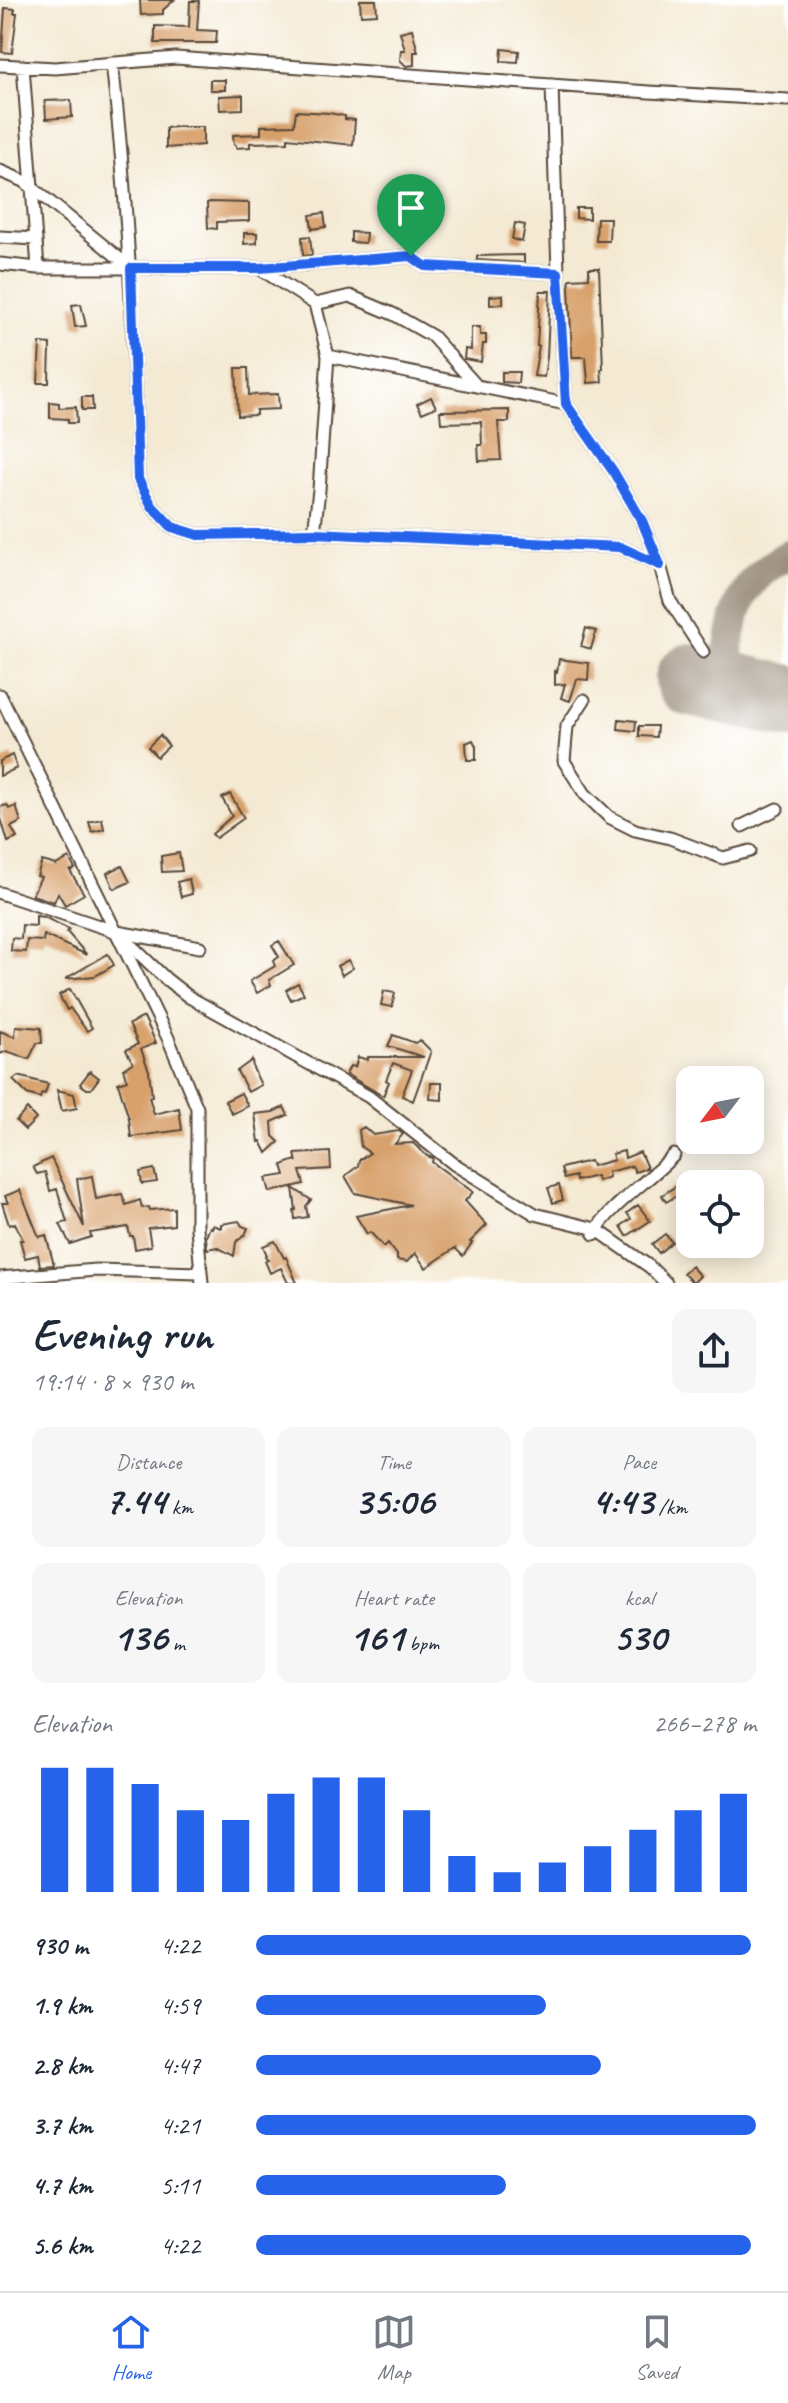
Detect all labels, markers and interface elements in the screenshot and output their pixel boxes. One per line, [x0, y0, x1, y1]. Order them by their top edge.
pin [377, 174, 445, 256]
icon: arrive [389, 186, 433, 230]
north arrow [676, 1066, 764, 1154]
map controls [676, 1066, 764, 1258]
button: locate [676, 1170, 764, 1258]
text: Evening run [32, 1307, 212, 1362]
button: share [672, 1309, 756, 1393]
text: 19:14 · 8 × 930 m [32, 1365, 193, 1398]
text: Distance [116, 1448, 181, 1476]
text: Time [377, 1448, 411, 1476]
text: Pace [622, 1448, 656, 1476]
text: 7.44 [104, 1476, 166, 1526]
text: 35:06 [354, 1476, 434, 1526]
text: 4:43 [591, 1476, 653, 1526]
text: km [166, 1493, 193, 1521]
text: /km [653, 1493, 687, 1521]
text: Elevation [115, 1584, 183, 1612]
text: Heart rate [354, 1584, 434, 1612]
text: kcal [625, 1584, 654, 1612]
text: 136 [112, 1612, 167, 1662]
text: 161 [349, 1612, 404, 1662]
text: 530 [613, 1612, 666, 1662]
text: m [167, 1629, 185, 1657]
text: bpm [404, 1629, 439, 1657]
text: Elevation [32, 1707, 112, 1740]
text: 266–278 m [653, 1707, 756, 1740]
text: 930 m [32, 1929, 88, 1962]
text: 4:22 [160, 1929, 200, 1962]
text: 1.9 km [32, 1989, 92, 2022]
text: 4:59 [160, 1989, 200, 2022]
text: 2.8 km [32, 2049, 92, 2082]
text: 4:47 [160, 2049, 200, 2082]
text: 3.7 km [32, 2109, 92, 2142]
text: 4:21 [160, 2109, 200, 2142]
text: 4.7 km [32, 2169, 92, 2202]
text: 5:11 [160, 2169, 200, 2202]
text: 5.6 km [32, 2229, 93, 2262]
text: 4:22 [160, 2229, 200, 2262]
tab: Home [109, 2310, 153, 2386]
tab: Map [372, 2310, 416, 2386]
tab: Saved [635, 2310, 679, 2386]

